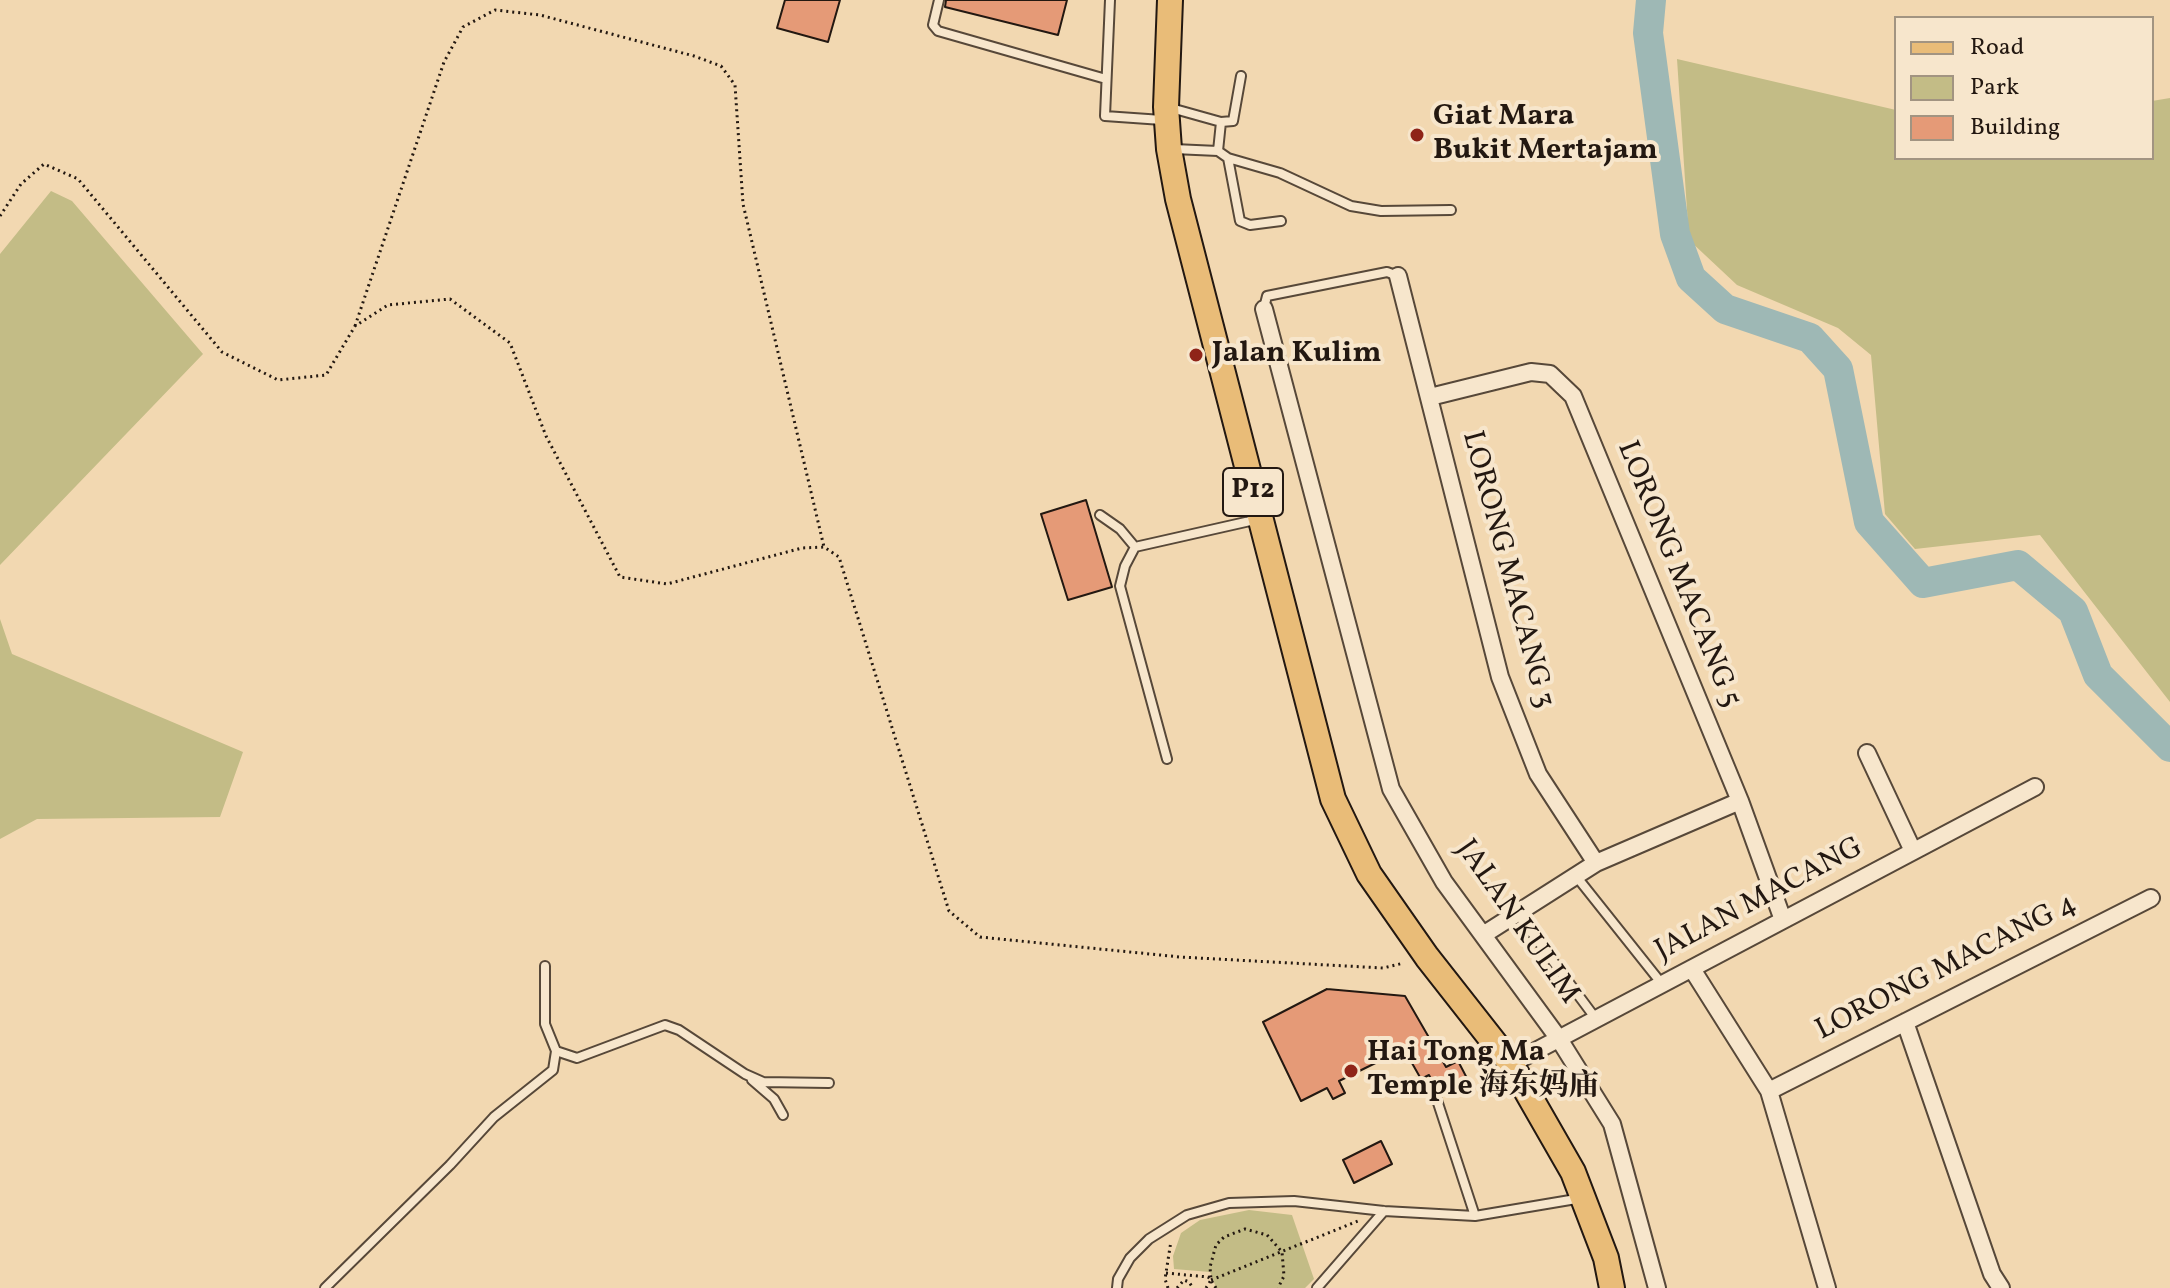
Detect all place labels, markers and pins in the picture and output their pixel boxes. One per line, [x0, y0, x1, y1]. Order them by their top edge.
place label: Giat Mara Bukit Mertajam [1433, 100, 1658, 170]
marker: Giat Mara Bukit Mertajam [1408, 126, 1426, 144]
place label: Jalan Kulim [1212, 337, 1381, 373]
marker: Jalan Kulim [1187, 346, 1205, 364]
place label: Hai Tong Ma Temple 海东妈庙 [1367, 1036, 1599, 1106]
marker: Hai Tong Ma Temple 海东妈庙 [1342, 1062, 1360, 1080]

